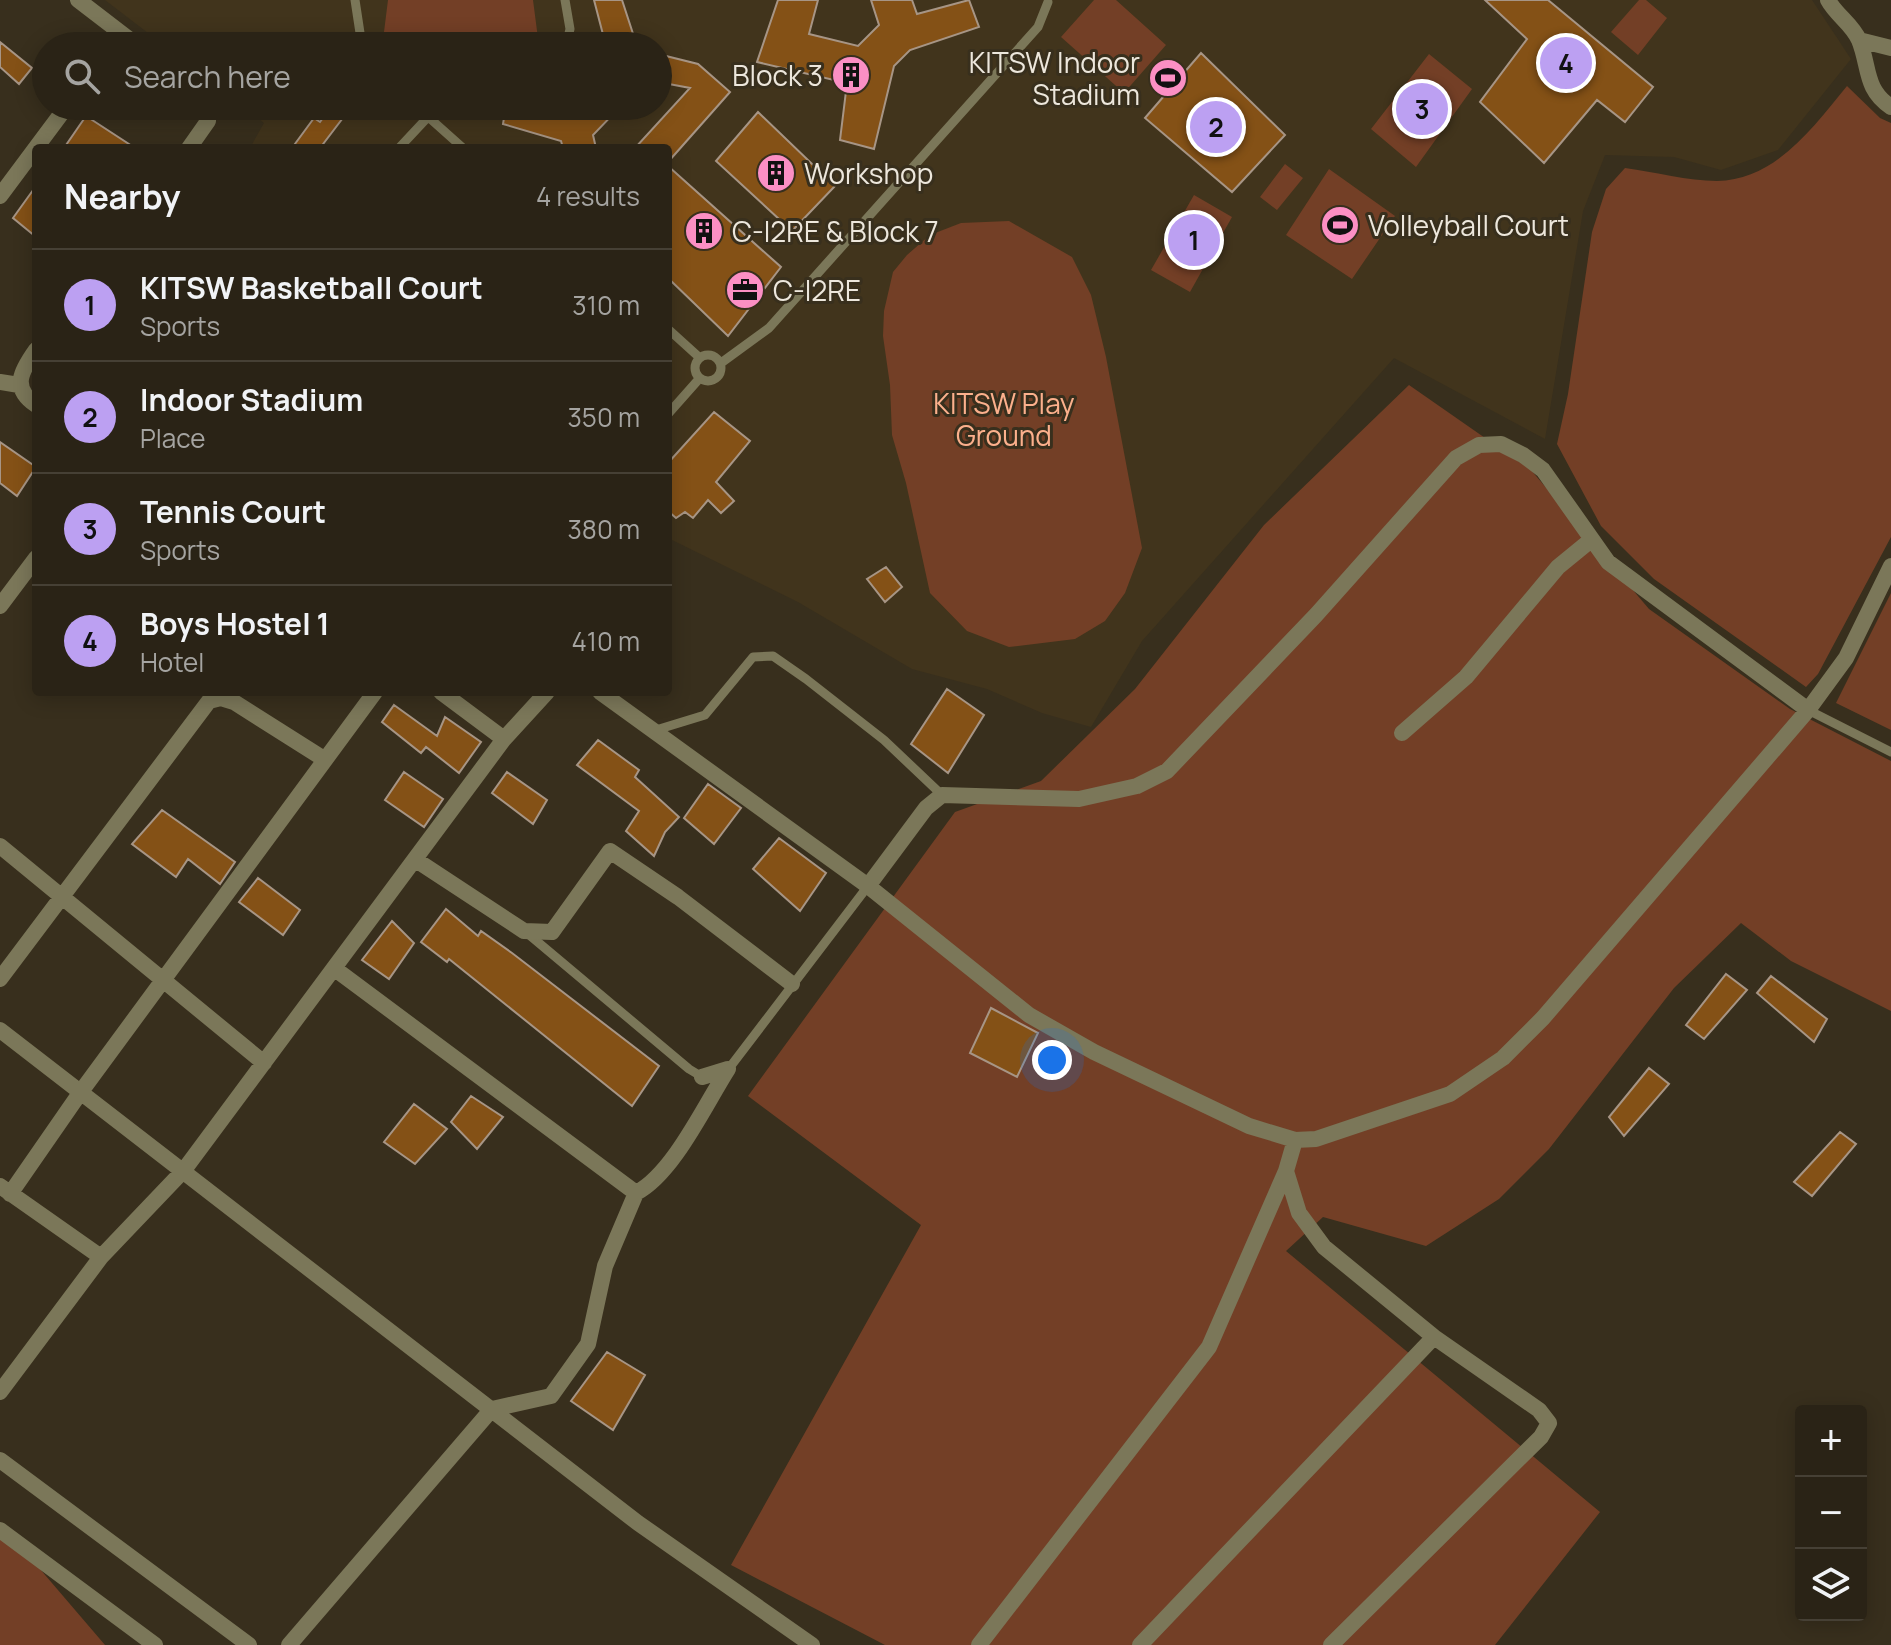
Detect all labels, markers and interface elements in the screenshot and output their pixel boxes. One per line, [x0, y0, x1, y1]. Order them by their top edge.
search box [32, 32, 672, 120]
pin: 4 [1540, 33, 1592, 93]
place label: KITSW Indoor Stadium [969, 43, 1140, 113]
icon: search [60, 54, 104, 98]
building icon: Block 3 [830, 54, 872, 96]
text: Search here [124, 56, 291, 97]
place label: Block 3 [732, 56, 823, 94]
sports icon: KITSW Indoor Stadium [1147, 57, 1189, 99]
pin: 3 [1396, 79, 1448, 139]
pin: 2 [1190, 97, 1242, 157]
building icon: Workshop [755, 152, 797, 194]
place label: Workshop [804, 154, 933, 192]
text: Nearby [64, 173, 180, 219]
text: 4 results [536, 178, 640, 214]
sports icon: Volleyball Court [1319, 204, 1361, 246]
place label: Volleyball Court [1368, 206, 1569, 244]
building icon: C-I2RE & Block 7 [683, 210, 725, 252]
pin: 1 [1168, 210, 1220, 270]
place label: C-I2RE & Block 7 [732, 212, 939, 250]
text: KITSW Basketball Court [140, 267, 483, 308]
office icon: C-I2RE [724, 269, 766, 311]
place label: C-I2RE [773, 271, 861, 309]
text: 1 [84, 287, 96, 323]
text: 310 m [572, 287, 640, 323]
text: Sports [140, 308, 220, 344]
text: Indoor Stadium [140, 379, 363, 420]
park label: KITSW Play Ground [933, 384, 1075, 454]
text: 2 [82, 399, 98, 435]
text: 350 m [567, 399, 640, 435]
text: Place [140, 420, 205, 456]
text: Tennis Court [140, 491, 326, 532]
text: 3 [82, 511, 98, 547]
text: 380 m [567, 511, 640, 547]
text: Sports [140, 532, 220, 568]
text: Boys Hostel 1 [140, 603, 330, 644]
text: 4 [82, 623, 98, 659]
text: 410 m [571, 623, 640, 659]
text: Hotel [140, 644, 204, 680]
your location [1032, 1040, 1072, 1080]
map controls [1795, 1405, 1867, 1621]
button: + [1795, 1405, 1867, 1477]
button: − [1795, 1477, 1867, 1549]
button: layers [1795, 1549, 1867, 1621]

